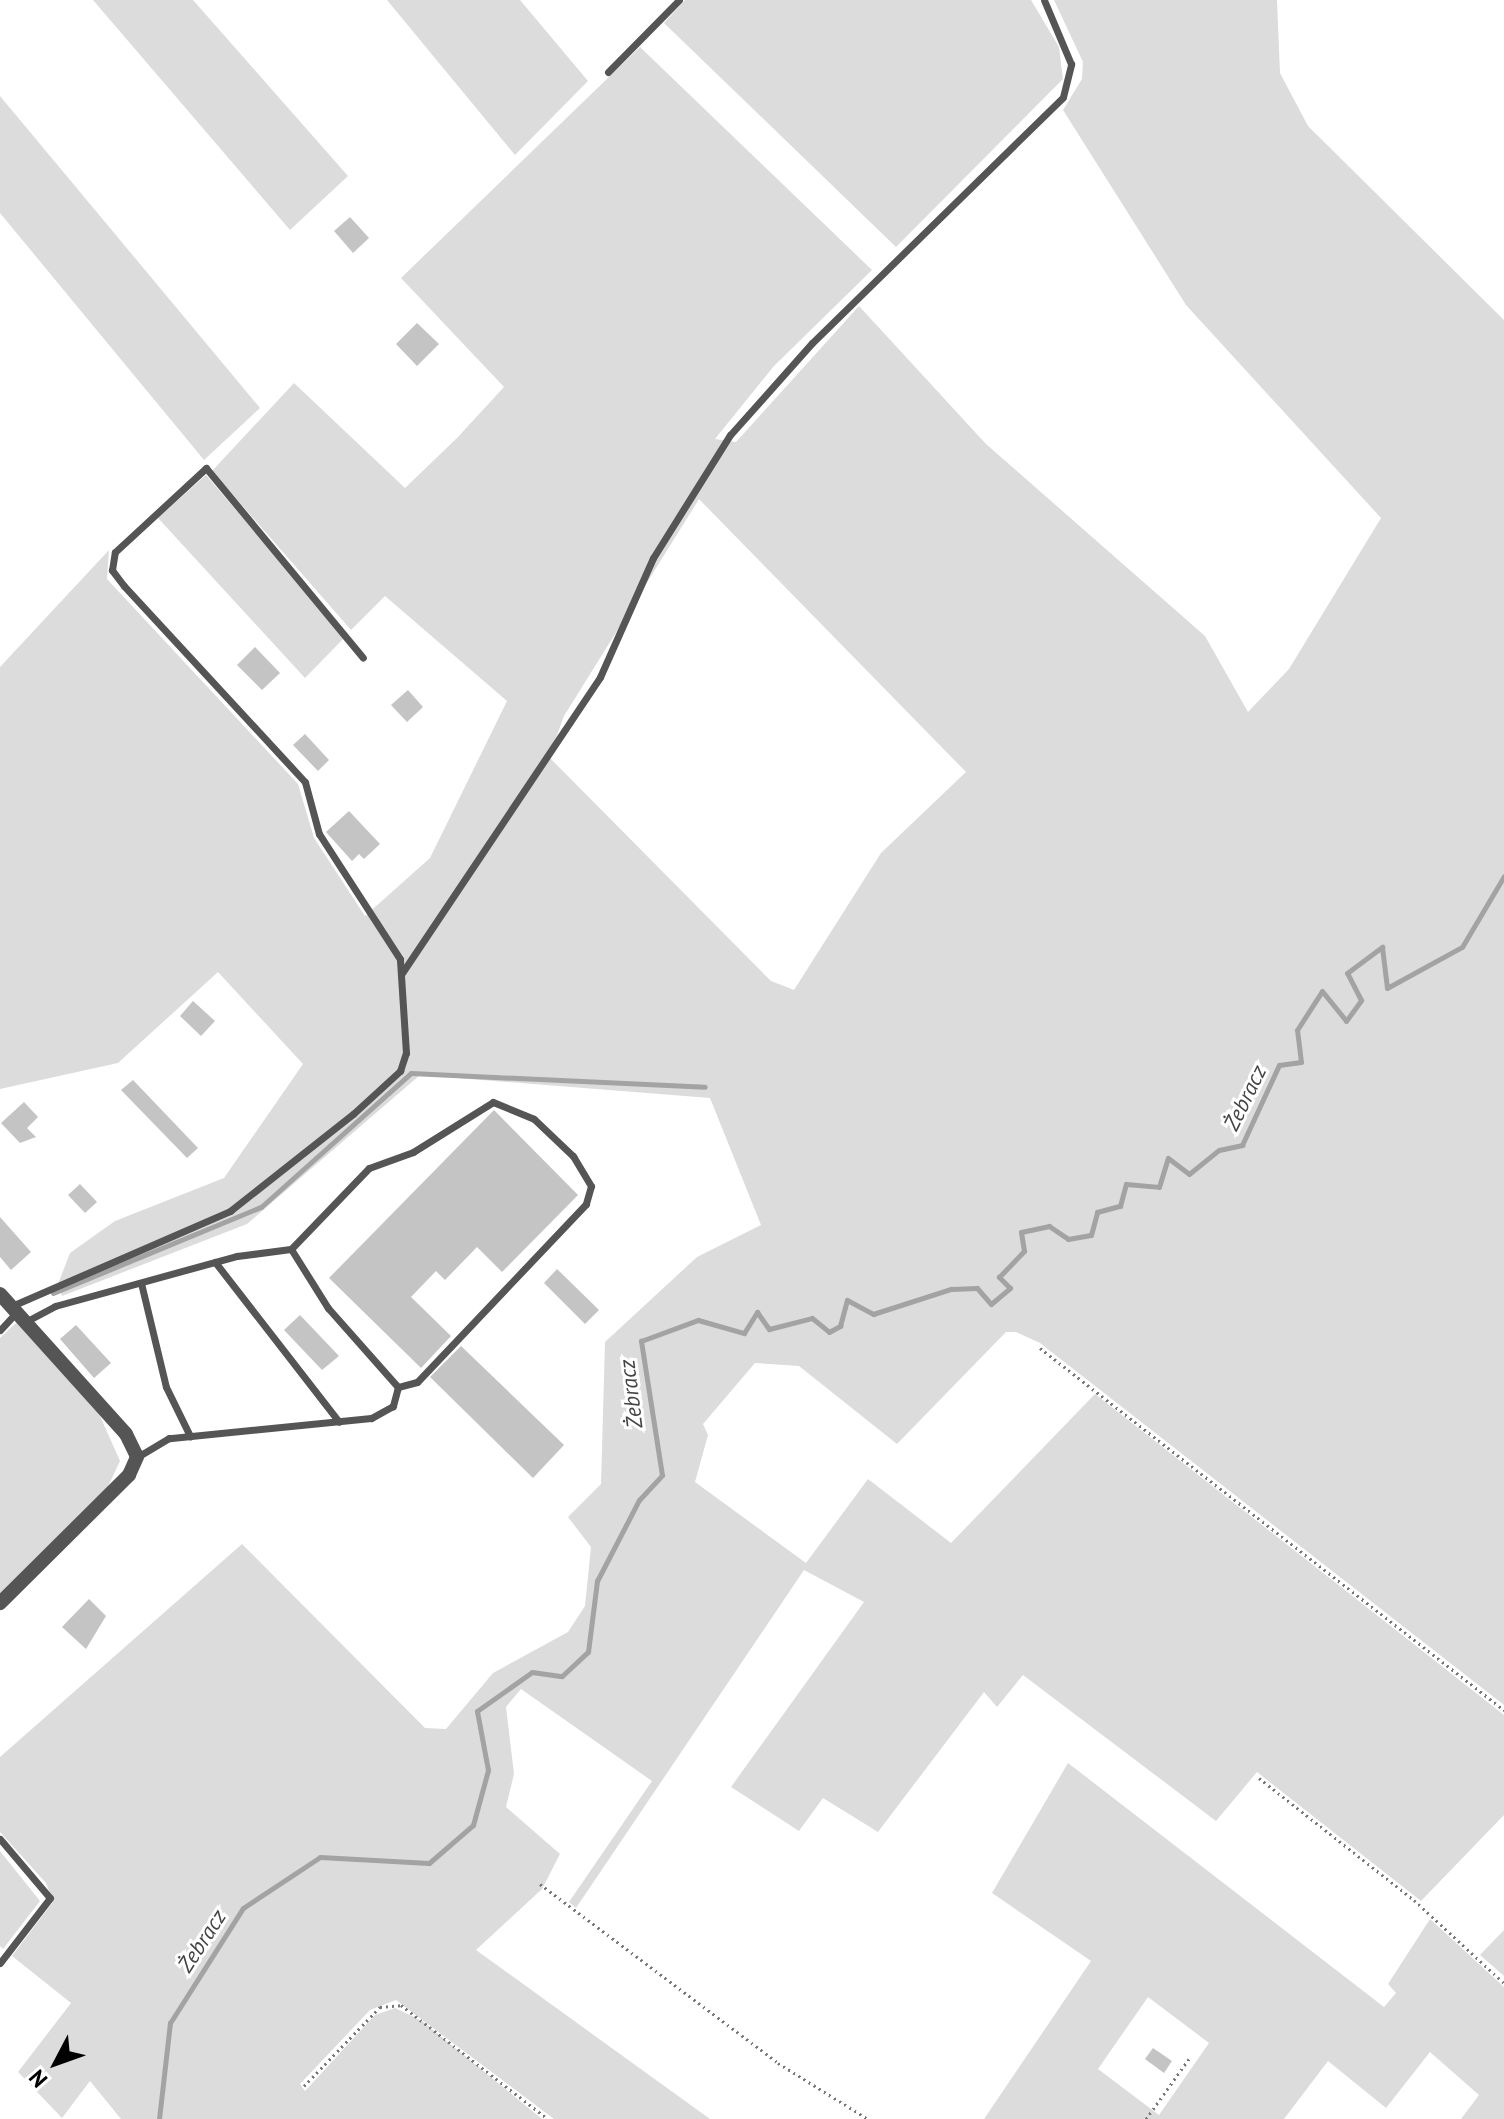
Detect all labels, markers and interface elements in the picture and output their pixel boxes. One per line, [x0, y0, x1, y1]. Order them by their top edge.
water label: Żebracz [1218, 1061, 1272, 1135]
water label: Żebracz [614, 1358, 648, 1430]
water label: Żebracz [172, 1905, 232, 1977]
north arrow [16, 2023, 96, 2103]
text: N [23, 2064, 53, 2093]

